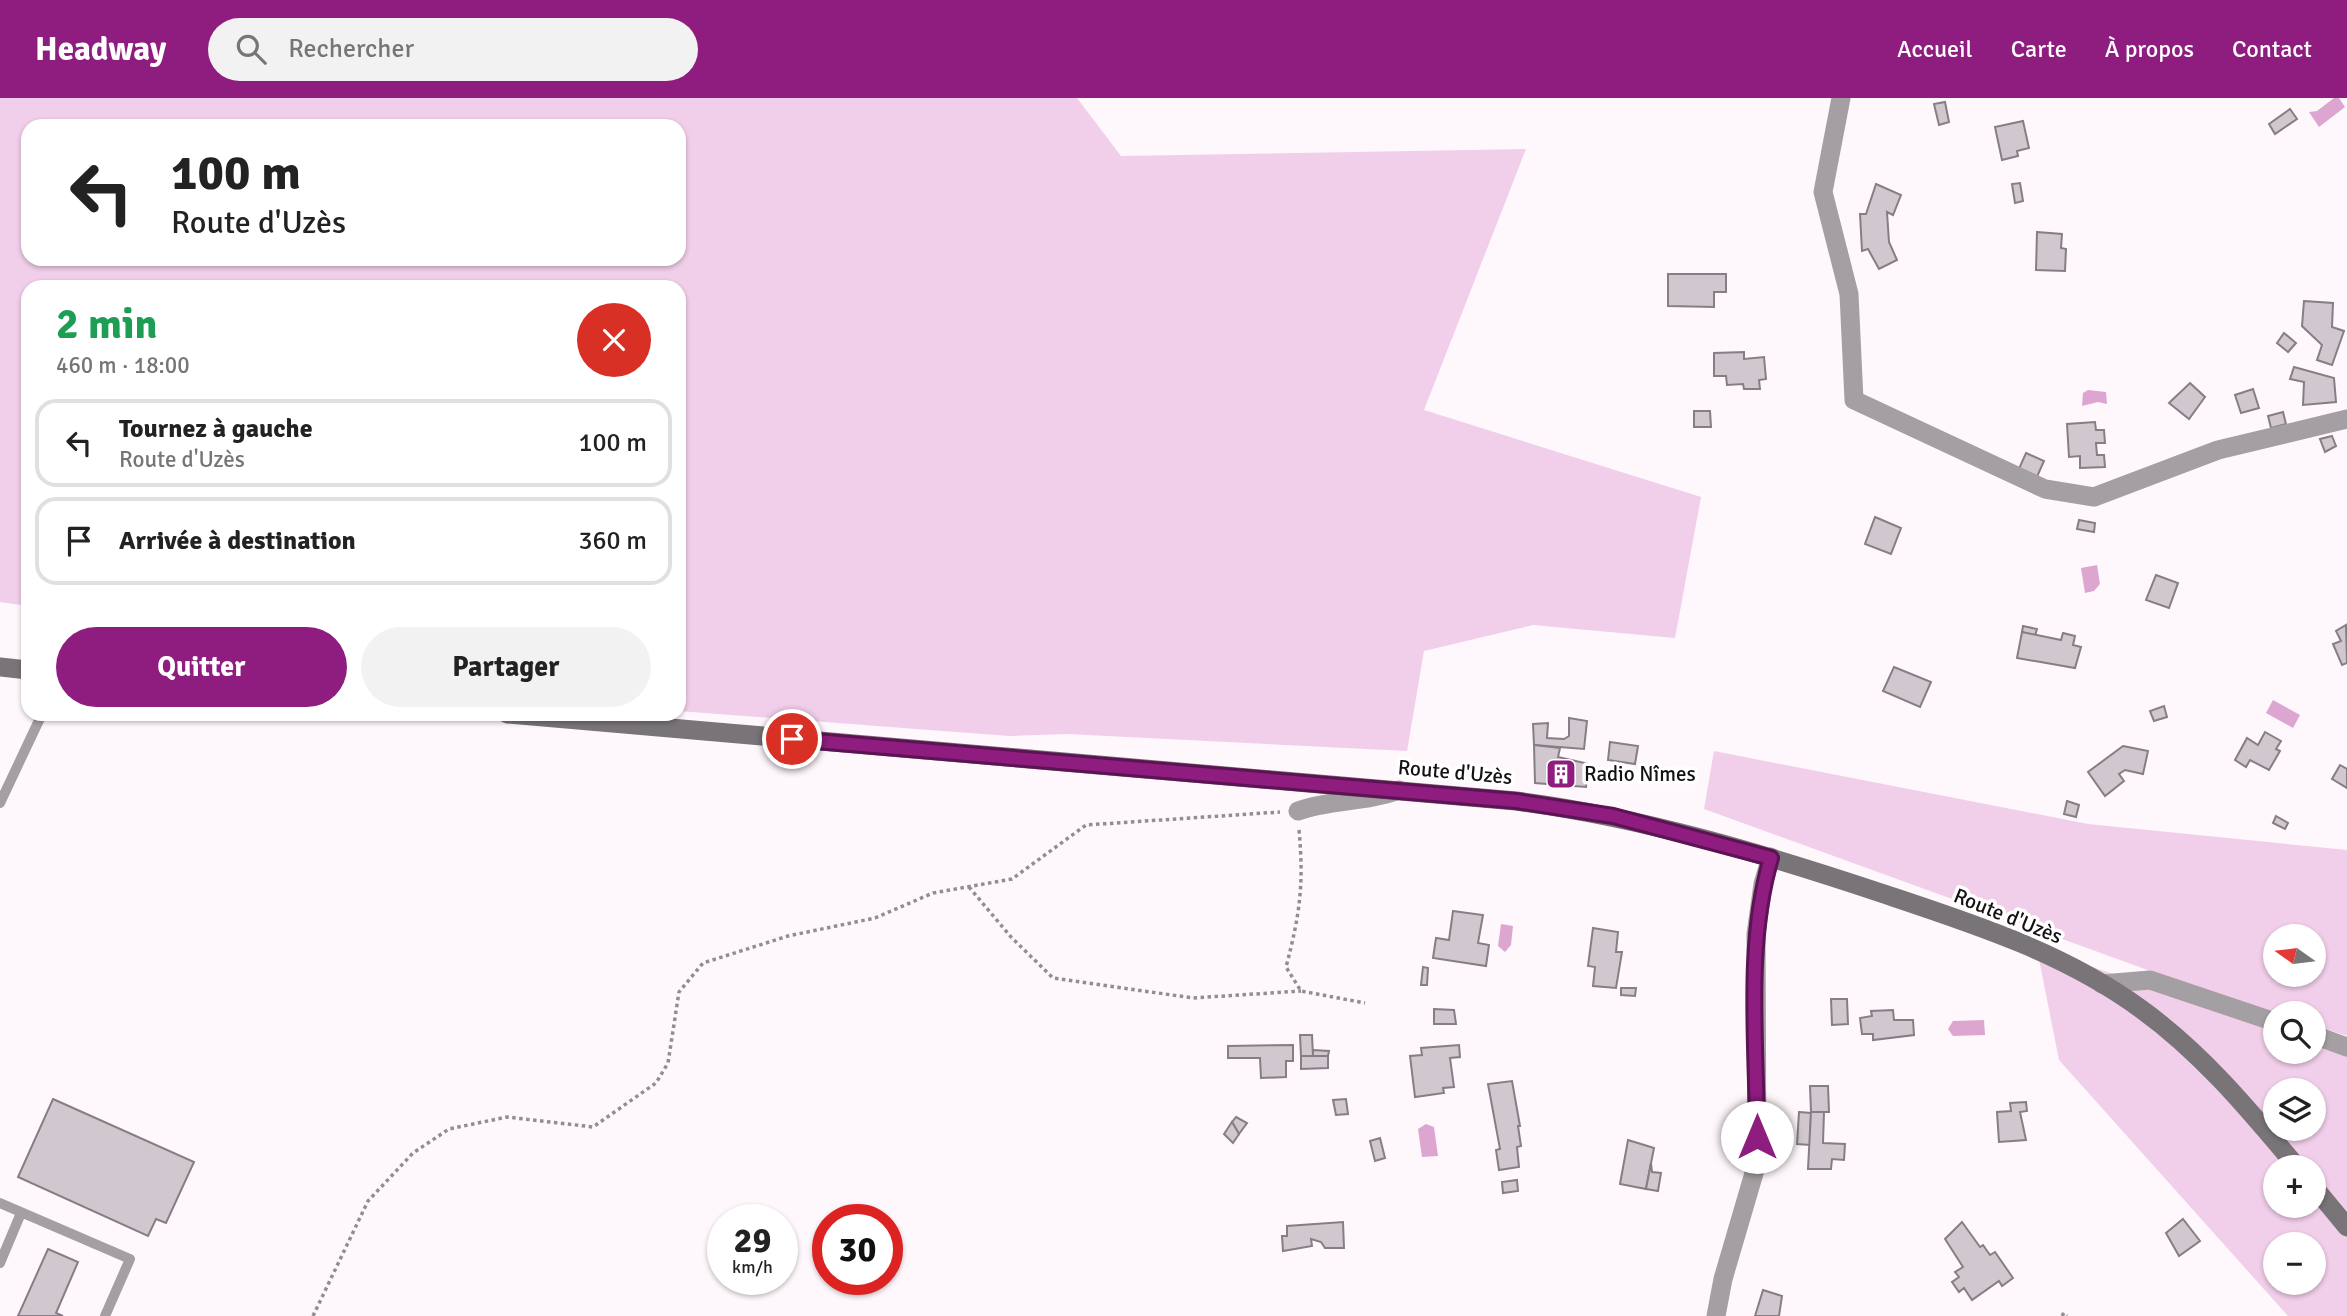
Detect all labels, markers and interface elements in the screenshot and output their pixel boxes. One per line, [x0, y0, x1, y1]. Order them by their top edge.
search box [208, 18, 698, 81]
text: Headway [35, 29, 166, 70]
icon: search [232, 30, 270, 68]
text: Rechercher [288, 33, 414, 65]
text: Accueil [1897, 34, 1973, 64]
text: Carte [2011, 34, 2067, 64]
text: À propos [2105, 34, 2194, 64]
text: Contact [2232, 34, 2312, 64]
text: 100 m [171, 143, 301, 203]
icon: left [56, 147, 147, 238]
text: Route d'Uzès [171, 203, 346, 242]
text: 2 min [56, 299, 157, 350]
button: close [577, 303, 651, 377]
text: 460 m · 18:00 [56, 351, 190, 380]
text: Tournez à gauche [119, 413, 313, 445]
icon: left [60, 424, 98, 462]
text: 100 m [578, 427, 647, 459]
text: Route d'Uzès [119, 445, 245, 474]
icon: arrive [60, 522, 98, 560]
text: Arrivée à destination [119, 525, 356, 557]
text: 360 m [578, 525, 647, 557]
button: Quitter [56, 627, 347, 707]
button: Partager [361, 627, 651, 707]
pin [762, 709, 822, 769]
icon: arrive [773, 720, 811, 758]
street label: Route d'Uzès [1397, 754, 1513, 790]
building icon: Radio Nîmes [1544, 757, 1578, 791]
place label: Radio Nîmes [1584, 761, 1696, 787]
street label: Route d'Uzès [1950, 882, 2066, 950]
north arrow [2263, 924, 2326, 987]
map controls [2263, 924, 2326, 1295]
button: search [2263, 1001, 2326, 1064]
button: layers [2263, 1078, 2326, 1141]
position arrow [1720, 1100, 1794, 1174]
button: + [2263, 1155, 2326, 1218]
speed limit sign: 30 [812, 1204, 903, 1295]
text: 29 [734, 1219, 771, 1262]
button: − [2263, 1232, 2326, 1295]
text: km/h [732, 1256, 773, 1278]

